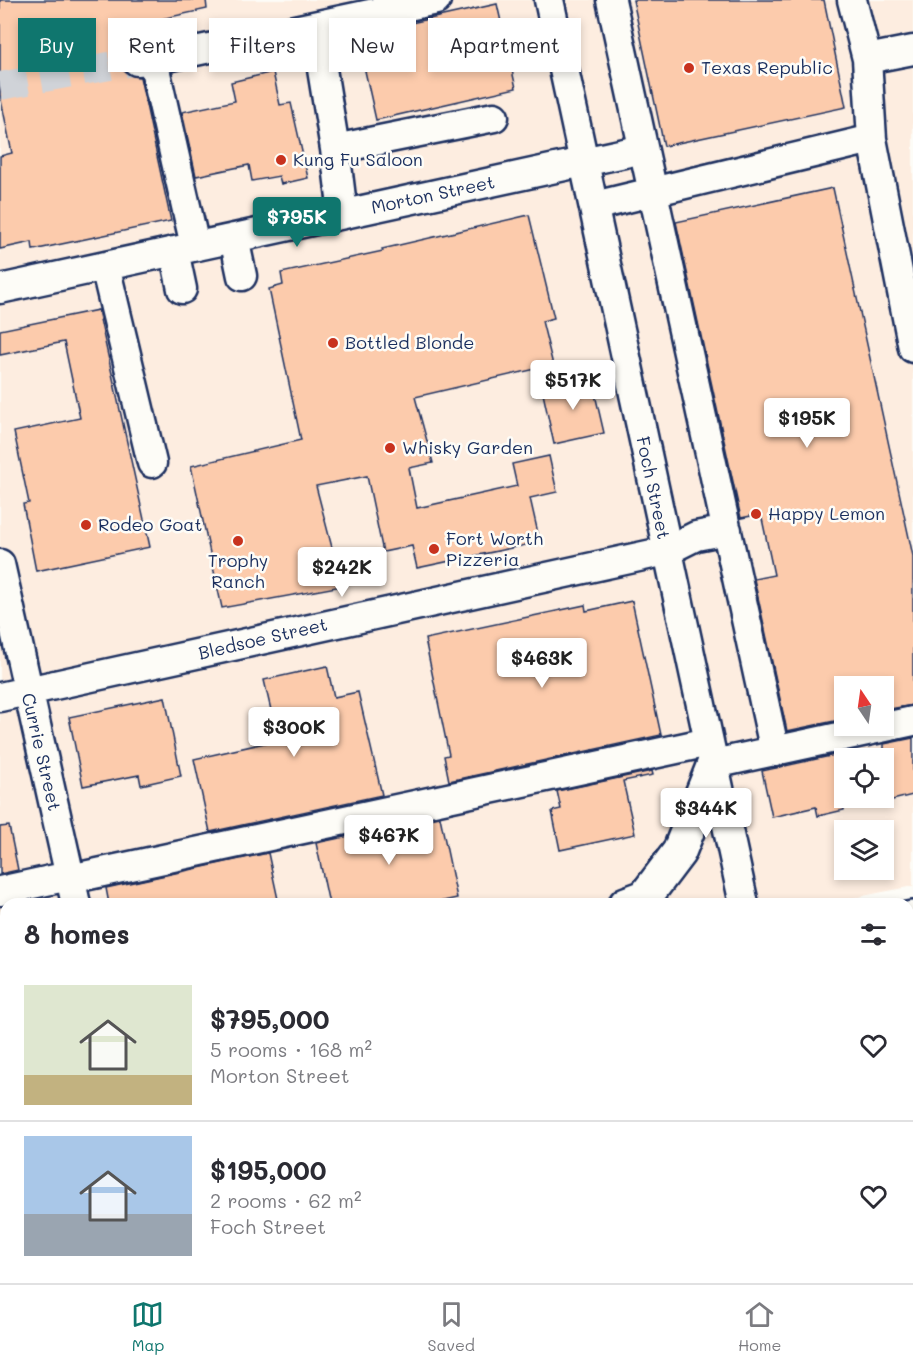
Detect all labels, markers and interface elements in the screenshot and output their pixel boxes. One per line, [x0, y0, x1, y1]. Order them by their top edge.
chip: Buy [18, 18, 96, 72]
chip: Rent [108, 18, 197, 72]
chip: Filters [209, 18, 317, 72]
chip: New [329, 18, 416, 72]
chip: Apartment [428, 18, 581, 72]
place label: Texas Republic [701, 55, 833, 79]
marker: Texas Republic [682, 61, 696, 75]
place label: Kung Fu Saloon [293, 147, 423, 171]
marker: Kung Fu Saloon [274, 153, 288, 167]
street label: Morton Street [369, 169, 497, 219]
pin: $795K [255, 197, 339, 248]
text: $795K [267, 203, 327, 229]
place label: Bottled Blonde [345, 330, 474, 354]
marker: Bottled Blonde [326, 336, 340, 350]
pin: $517K [531, 360, 615, 411]
text: $517K [544, 366, 602, 392]
pin: $195K [765, 398, 849, 449]
text: $195K [778, 404, 836, 430]
street label: Foch Street [631, 434, 677, 541]
place label: Whisky Garden [402, 435, 533, 459]
marker: Whisky Garden [383, 441, 397, 455]
place label: Happy Lemon [768, 501, 885, 525]
marker: Happy Lemon [749, 507, 763, 521]
place label: Rodeo Goat [98, 512, 202, 536]
marker: Rodeo Goat [79, 518, 93, 532]
place label: Fort Worth Pizzeria [446, 526, 543, 571]
marker: Trophy Ranch [231, 534, 245, 548]
marker: Fort Worth Pizzeria [427, 542, 441, 556]
pin: $242K [300, 547, 384, 598]
place label: Trophy Ranch [208, 548, 268, 593]
text: $242K [312, 553, 372, 579]
street label: Bledsoe Street [196, 612, 330, 665]
pin: $463K [500, 638, 584, 689]
text: $463K [511, 644, 573, 670]
north arrow [834, 676, 894, 736]
map controls [834, 676, 894, 880]
street label: Currie Street [17, 690, 67, 813]
pin: $300K [252, 707, 336, 758]
text: $300K [262, 713, 326, 739]
button: locate [834, 748, 894, 808]
pin: $344K [664, 788, 748, 839]
text: $344K [675, 794, 737, 820]
pin: $467K [347, 815, 431, 866]
button: layers [834, 820, 894, 880]
text: $467K [358, 821, 420, 847]
text: 8 homes [24, 917, 130, 951]
icon: filters [857, 918, 890, 951]
text: $795,000 [210, 1002, 330, 1036]
icon: home [72, 1009, 144, 1081]
icon: heart [857, 1029, 890, 1062]
text: 5 rooms · 168 m² [210, 1036, 372, 1062]
text: Morton Street [210, 1062, 350, 1088]
text: $195,000 [210, 1153, 327, 1187]
icon: home [72, 1160, 144, 1232]
icon: heart [857, 1180, 890, 1213]
text: 2 rooms · 62 m² [210, 1187, 362, 1213]
text: Foch Street [210, 1213, 326, 1239]
tab: Map [131, 1298, 164, 1355]
tab: Saved [427, 1298, 475, 1355]
tab: Home [738, 1298, 781, 1355]

